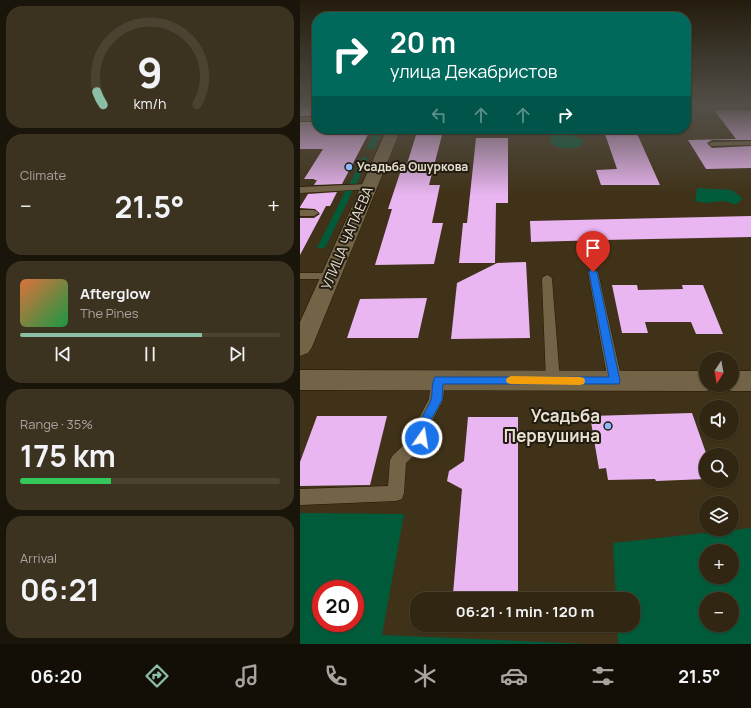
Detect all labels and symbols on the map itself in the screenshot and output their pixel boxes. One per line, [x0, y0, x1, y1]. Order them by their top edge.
place label: Усадьба Ошуркова [357, 158, 468, 175]
marker: Усадьба Ошуркова [344, 162, 354, 172]
street label: УЛИЦА ЧАПАЕВА [316, 183, 377, 292]
pin [576, 231, 610, 272]
north arrow [699, 352, 739, 392]
place label: Усадьба Первушина [504, 404, 600, 447]
position arrow [401, 417, 443, 459]
marker: Усадьба Первушина [603, 421, 613, 431]
speed limit sign: 20 [312, 580, 364, 632]

